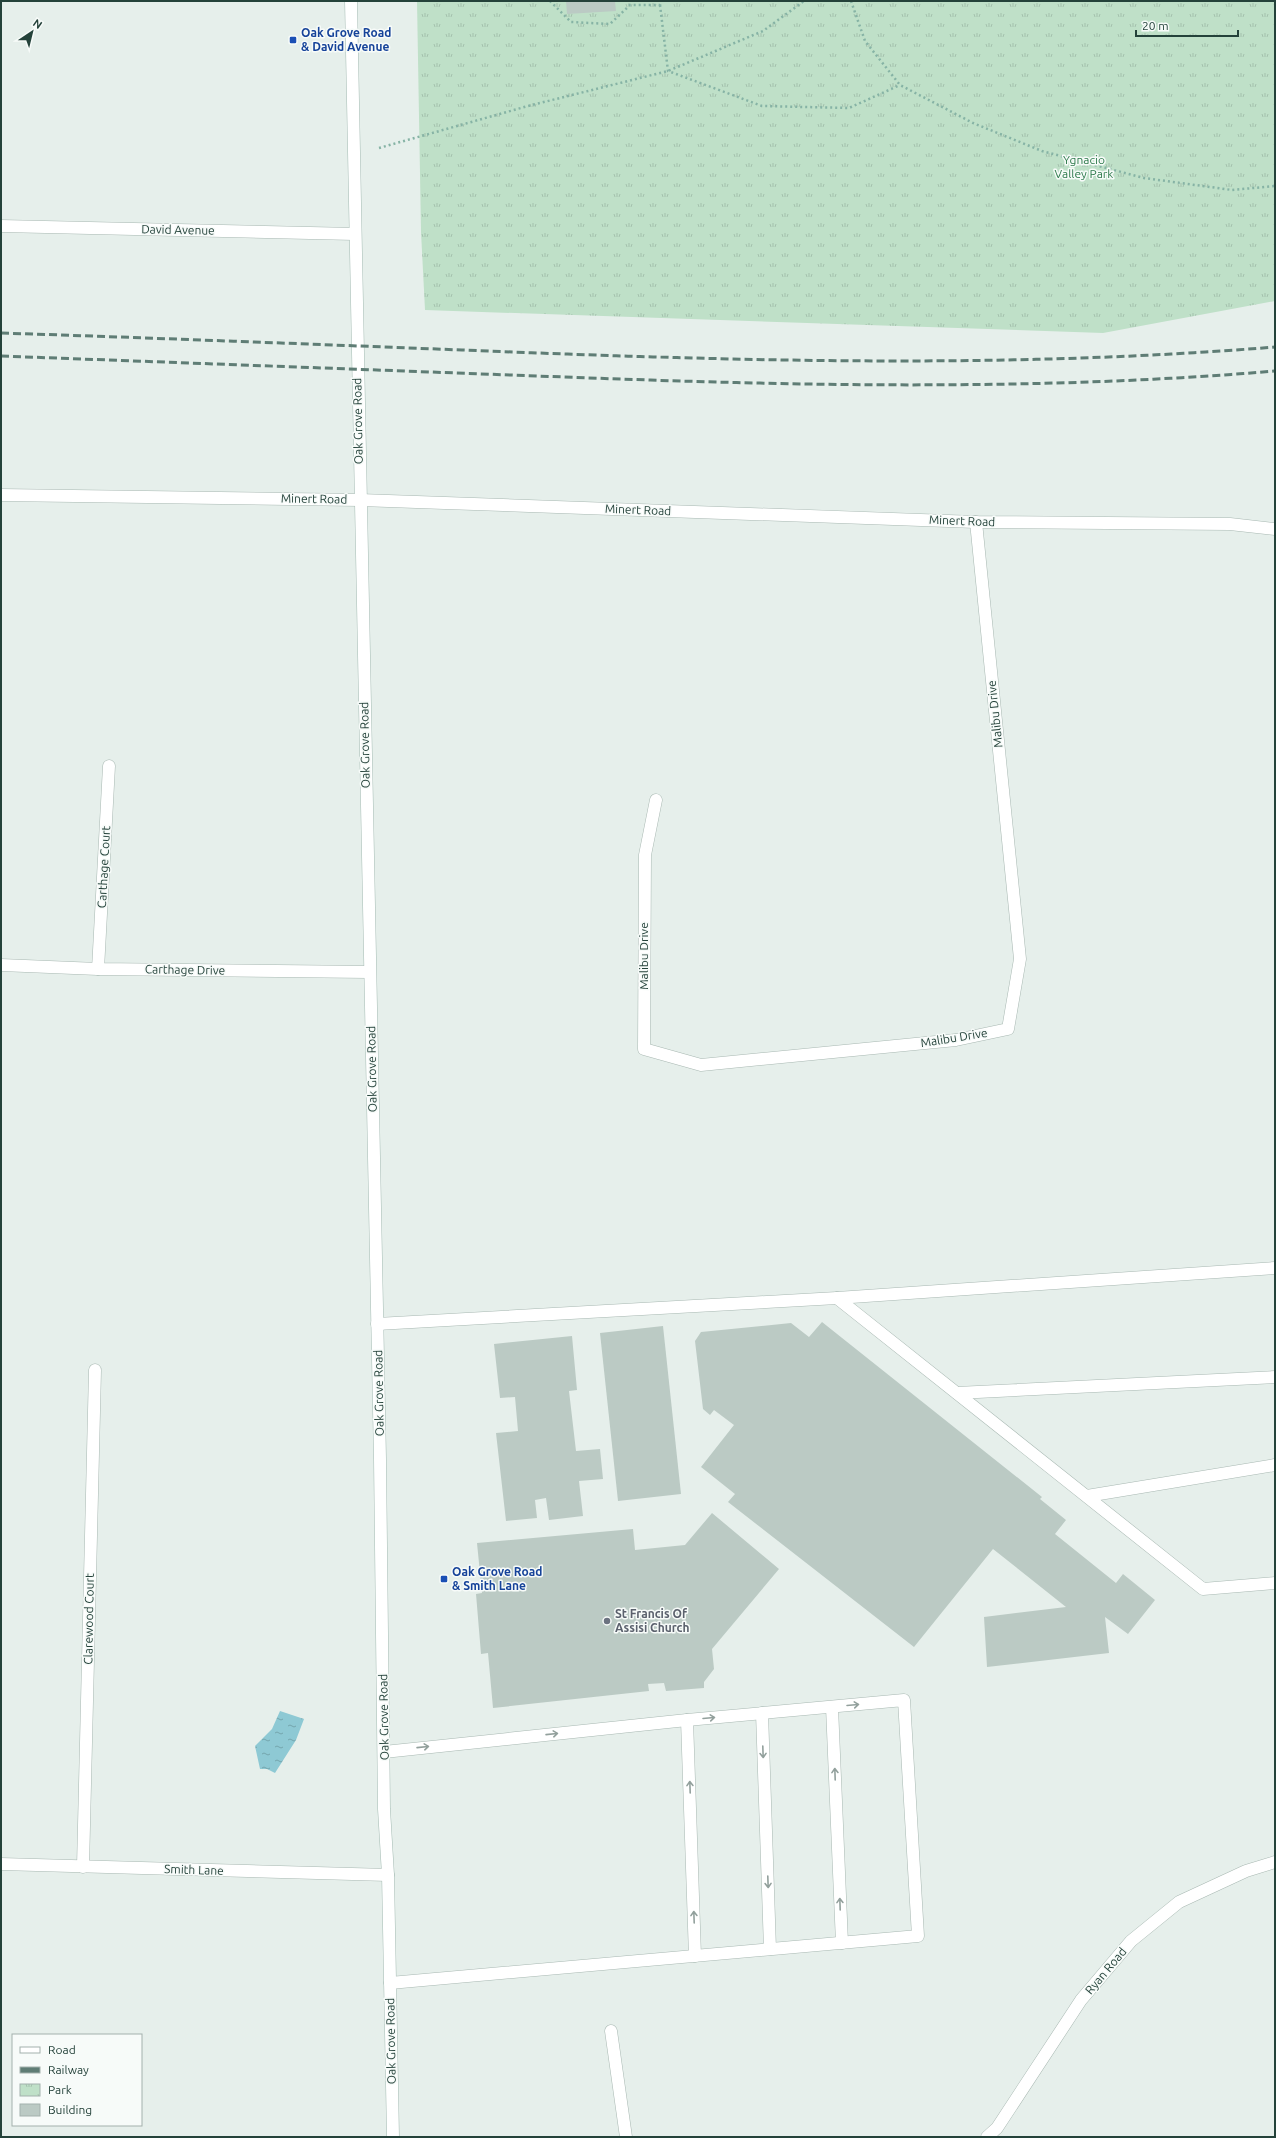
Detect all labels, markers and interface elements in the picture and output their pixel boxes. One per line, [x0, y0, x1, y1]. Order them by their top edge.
north arrow [12, 12, 52, 52]
scale bar [1136, 12, 1238, 38]
text: N [31, 17, 45, 31]
text: 20 m [1142, 19, 1169, 32]
place label: Oak Grove Road & David Avenue [301, 26, 391, 53]
marker: Oak Grove Road & David Avenue [288, 35, 298, 45]
park label: Ygnacio Valley Park [1055, 153, 1113, 180]
street label: David Avenue [141, 222, 215, 237]
street label: Oak Grove Road [350, 378, 365, 464]
street label: Minert Road [281, 491, 347, 506]
street label: Minert Road [605, 502, 671, 517]
street label: Minert Road [929, 513, 995, 528]
street label: Malibu Drive [985, 680, 1005, 748]
street label: Oak Grove Road [357, 702, 372, 788]
street label: Carthage Court [95, 825, 112, 909]
street label: Malibu Drive [637, 922, 650, 990]
street label: Carthage Drive [145, 962, 225, 977]
street label: Oak Grove Road [364, 1026, 379, 1112]
street label: Malibu Drive [919, 1026, 988, 1049]
street label: Oak Grove Road [371, 1350, 386, 1436]
place label: Oak Grove Road & Smith Lane [452, 1565, 542, 1592]
street label: Clarewood Court [81, 1573, 96, 1665]
marker: Oak Grove Road & Smith Lane [439, 1574, 449, 1584]
place label: St Francis Of Assisi Church [615, 1607, 690, 1634]
marker: St Francis Of Assisi Church [602, 1616, 612, 1626]
street label: Oak Grove Road [376, 1674, 391, 1760]
one-way arrow [846, 1701, 859, 1708]
one-way arrow [703, 1714, 716, 1721]
one-way arrow [545, 1730, 558, 1738]
one-way arrow [416, 1744, 429, 1751]
one-way arrow [759, 1745, 767, 1758]
one-way arrow [831, 1768, 839, 1781]
one-way arrow [686, 1781, 693, 1794]
street label: Smith Lane [164, 1862, 224, 1877]
one-way arrow [764, 1875, 771, 1888]
one-way arrow [836, 1898, 844, 1911]
one-way arrow [690, 1911, 698, 1924]
street label: Ryan Road [1082, 1945, 1129, 1997]
street label: Oak Grove Road [383, 1998, 398, 2084]
legend [12, 2034, 142, 2126]
text: Road [48, 2043, 76, 2056]
text: Railway [48, 2063, 89, 2076]
text: Park [48, 2083, 72, 2096]
text: Building [48, 2103, 92, 2116]

